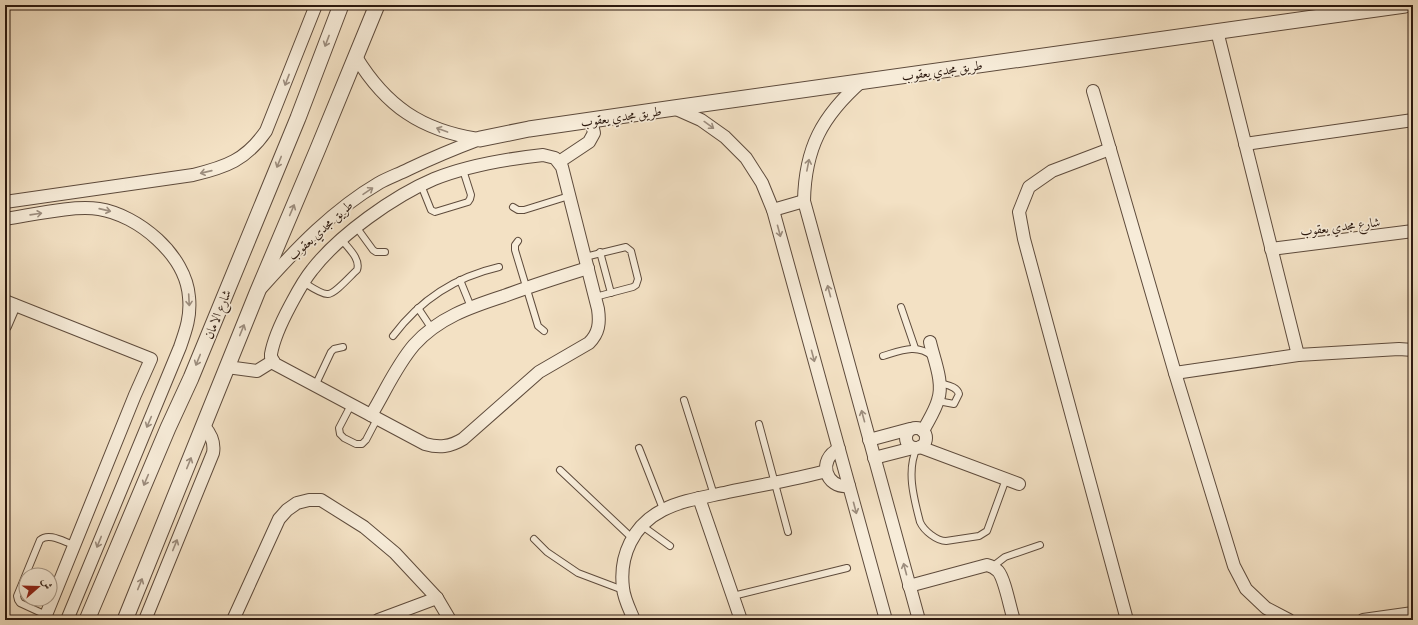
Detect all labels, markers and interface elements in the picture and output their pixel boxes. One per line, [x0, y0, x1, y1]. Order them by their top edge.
one-way arrow [322, 35, 330, 47]
street label: طريق مجدي يعقوب [901, 57, 984, 87]
one-way arrow [282, 74, 290, 86]
street label: طريق مجدي يعقوب [580, 103, 663, 133]
one-way arrow [703, 121, 714, 130]
one-way arrow [435, 126, 448, 133]
one-way arrow [275, 156, 282, 168]
one-way arrow [804, 159, 812, 172]
one-way arrow [199, 168, 212, 176]
one-way arrow [362, 187, 373, 195]
street label: طريق مجدي يعقوب [285, 197, 358, 266]
one-way arrow [289, 204, 297, 216]
one-way arrow [98, 207, 111, 215]
one-way arrow [29, 210, 42, 218]
street label: شارع مجدي يعقوب [1299, 214, 1381, 243]
one-way arrow [776, 224, 783, 237]
one-way arrow [825, 285, 832, 298]
street label: شارع الامان [201, 287, 238, 343]
one-way arrow [185, 293, 192, 306]
one-way arrow [239, 324, 247, 336]
one-way arrow [810, 349, 817, 362]
one-way arrow [193, 354, 201, 366]
one-way arrow [859, 410, 866, 423]
one-way arrow [145, 415, 152, 427]
one-way arrow [185, 458, 193, 470]
one-way arrow [142, 473, 149, 485]
one-way arrow [852, 502, 859, 515]
one-way arrow [95, 536, 103, 548]
one-way arrow [172, 539, 180, 551]
one-way arrow [901, 563, 908, 576]
north arrow [18, 567, 58, 607]
text: ش [38, 576, 55, 592]
one-way arrow [137, 578, 144, 590]

